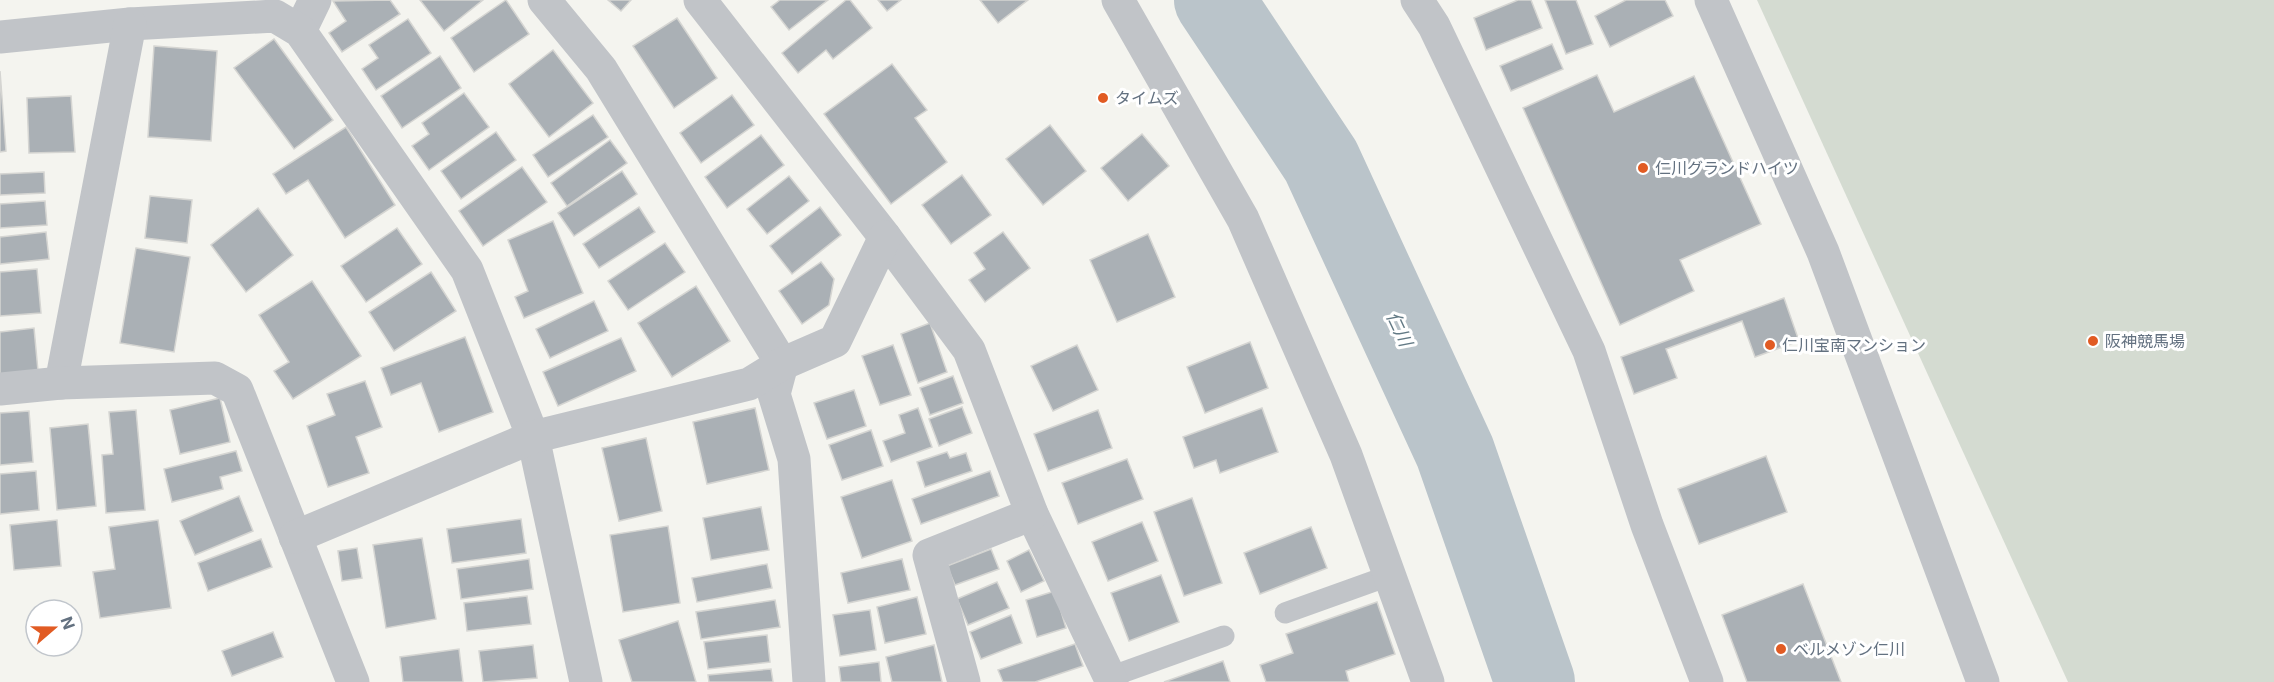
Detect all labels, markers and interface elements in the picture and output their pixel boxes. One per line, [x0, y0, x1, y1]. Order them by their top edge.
place label: タイムズ [1115, 88, 1179, 108]
marker: タイムズ [1096, 91, 1110, 105]
place label: 仁川グランドハイツ [1655, 158, 1799, 178]
marker: 仁川グランドハイツ [1636, 161, 1650, 175]
water label: 仁川 [1382, 308, 1417, 351]
place label: 阪神競馬場 [2105, 331, 2185, 351]
marker: 阪神競馬場 [2086, 334, 2100, 348]
place label: 仁川宝南マンション [1782, 335, 1926, 355]
marker: 仁川宝南マンション [1763, 338, 1777, 352]
north arrow [24, 598, 84, 658]
text: N [57, 614, 80, 632]
place label: ベルメゾン仁川 [1793, 639, 1905, 659]
marker: ベルメゾン仁川 [1774, 642, 1788, 656]

